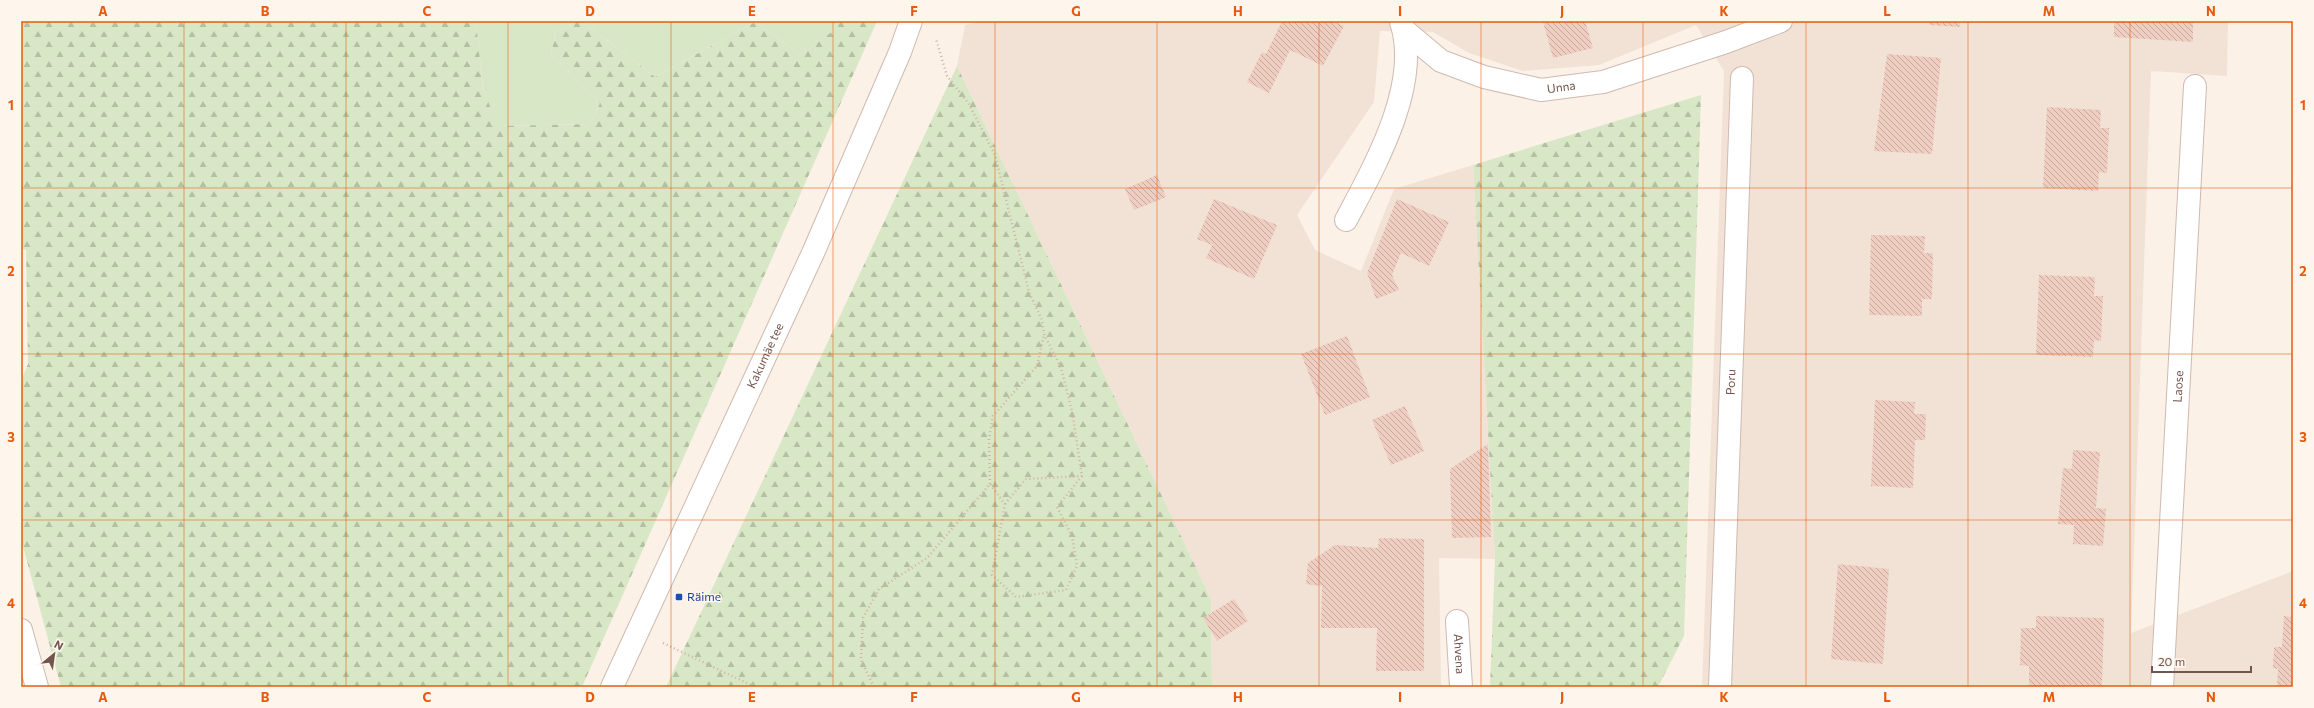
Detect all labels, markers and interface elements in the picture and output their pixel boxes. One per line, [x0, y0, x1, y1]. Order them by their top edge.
text: A [98, 3, 108, 19]
text: B [261, 3, 270, 19]
text: C [423, 3, 432, 19]
text: D [585, 3, 595, 19]
text: E [748, 3, 756, 19]
text: F [910, 3, 918, 19]
text: G [1071, 3, 1081, 19]
text: H [1233, 3, 1243, 19]
text: I [1398, 3, 1402, 19]
text: J [1560, 3, 1564, 19]
text: K [1719, 3, 1729, 19]
text: L [1883, 3, 1891, 19]
text: M [2043, 3, 2055, 19]
text: N [2206, 3, 2216, 19]
street label: Unna [1546, 78, 1576, 95]
text: 1 [8, 97, 14, 113]
text: 1 [2300, 97, 2306, 113]
text: 2 [7, 263, 15, 279]
text: 2 [2299, 263, 2307, 279]
street label: Kakumäe tee [743, 320, 786, 390]
street label: Poru [1723, 369, 1737, 395]
street label: Laose [2170, 370, 2185, 403]
text: 3 [7, 429, 15, 445]
text: 3 [2299, 429, 2307, 445]
place label: Räime [687, 589, 721, 603]
marker: Räime [674, 592, 684, 602]
text: 4 [7, 595, 15, 611]
text: 4 [2299, 595, 2307, 611]
street label: Ahvena [1452, 633, 1468, 675]
north arrow [34, 634, 74, 674]
text: N [52, 637, 66, 653]
scale bar [2152, 648, 2251, 674]
text: 20 m [2158, 654, 2185, 668]
text: A [98, 689, 108, 705]
text: B [261, 689, 270, 705]
text: C [423, 689, 432, 705]
text: D [585, 689, 595, 705]
text: E [748, 689, 756, 705]
text: F [910, 689, 918, 705]
text: G [1071, 689, 1081, 705]
text: H [1233, 689, 1243, 705]
text: I [1398, 689, 1402, 705]
text: J [1560, 689, 1564, 705]
text: K [1719, 689, 1729, 705]
text: L [1883, 689, 1891, 705]
text: M [2043, 689, 2055, 705]
text: N [2206, 689, 2216, 705]

